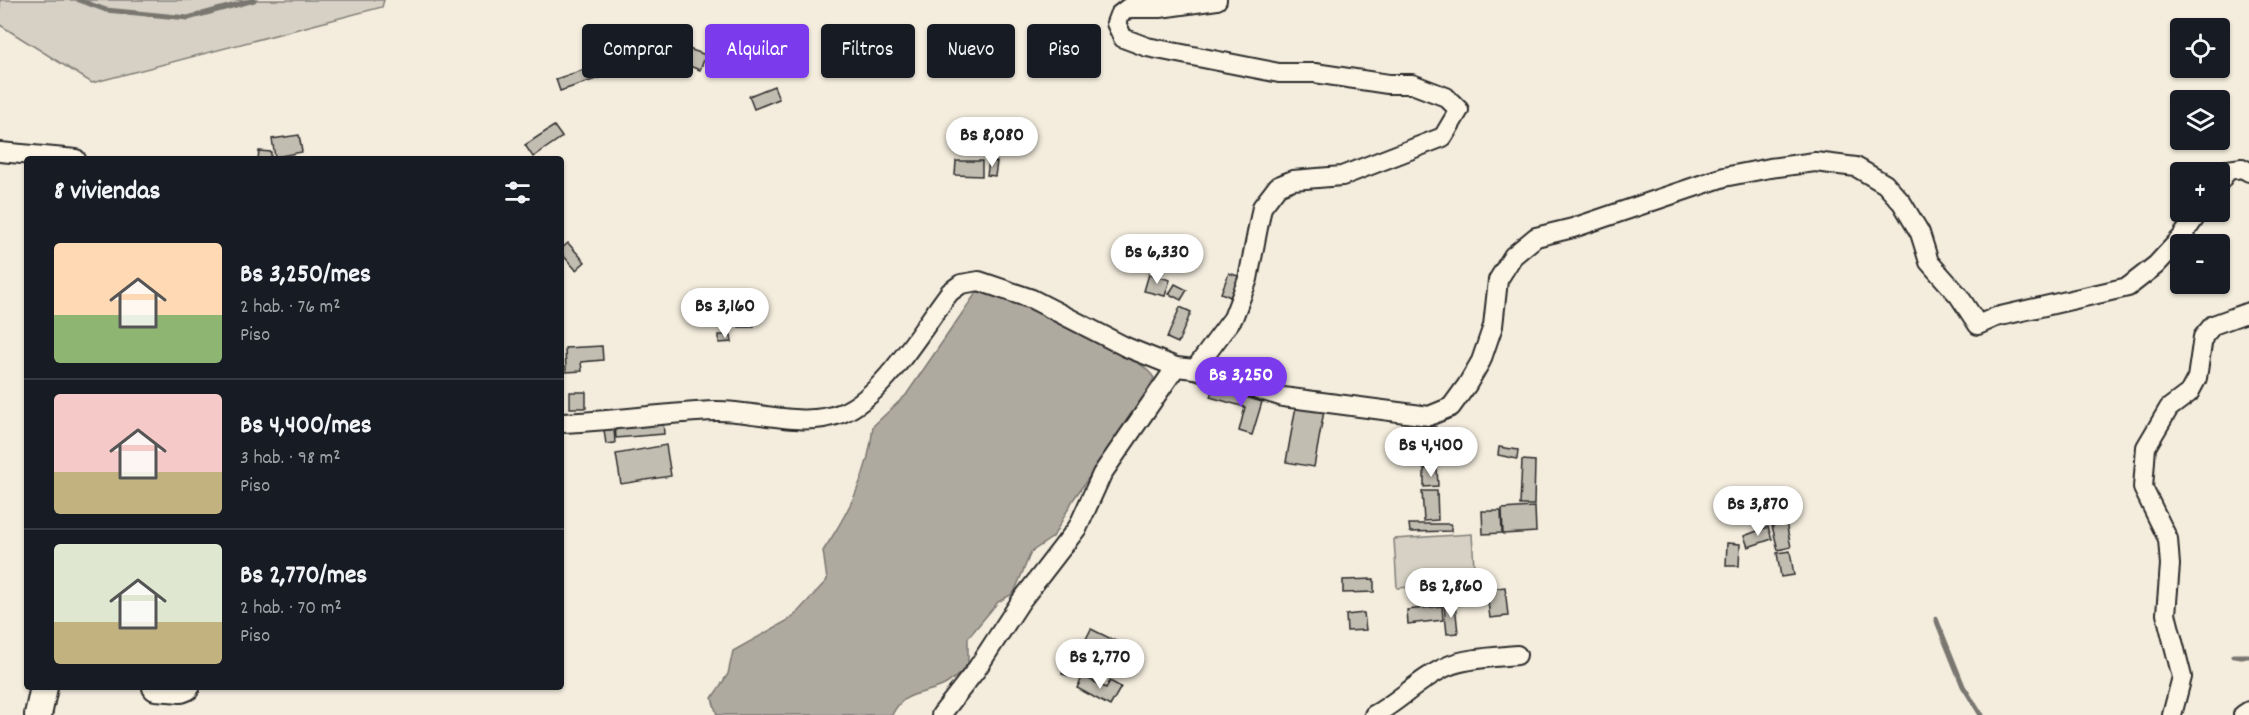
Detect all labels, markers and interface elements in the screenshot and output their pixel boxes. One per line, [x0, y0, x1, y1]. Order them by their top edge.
map controls [2170, 18, 2230, 294]
button: locate [2170, 18, 2230, 78]
chip: Comprar [582, 24, 693, 78]
chip: Alquilar [705, 24, 809, 78]
chip: Filtros [821, 24, 915, 78]
chip: Nuevo [927, 24, 1015, 78]
chip: Piso [1027, 24, 1101, 78]
button: layers [2170, 90, 2230, 150]
pin: Bs 8,080 [930, 117, 1054, 168]
text: Bs 8,080 [960, 122, 1024, 150]
button: + [2170, 162, 2230, 222]
text: 8 viviendas [54, 174, 160, 211]
icon: filters [501, 176, 534, 209]
pin: Bs 6,330 [1095, 234, 1219, 285]
button: − [2170, 234, 2230, 294]
text: Bs 6,330 [1125, 239, 1189, 267]
text: Bs 3,250/mes [240, 257, 371, 294]
icon: home [102, 267, 174, 339]
pin: Bs 3,160 [663, 288, 787, 339]
text: Bs 3,160 [695, 293, 755, 321]
text: 2 hab. · 76 m² [240, 294, 341, 322]
text: Piso [240, 322, 270, 350]
pin: Bs 3,250 [1179, 357, 1303, 408]
text: Bs 3,250 [1209, 362, 1273, 390]
text: Bs 4,400/mes [240, 408, 372, 445]
icon: home [102, 418, 174, 490]
pin: Bs 4,400 [1369, 427, 1493, 478]
text: Bs 4,400 [1399, 432, 1463, 460]
text: 3 hab. · 98 m² [240, 445, 341, 473]
text: Piso [240, 473, 270, 501]
pin: Bs 3,870 [1696, 486, 1820, 537]
text: Bs 3,870 [1727, 491, 1789, 519]
text: Bs 2,770/mes [240, 558, 367, 595]
icon: home [102, 568, 174, 640]
pin: Bs 2,860 [1389, 568, 1513, 619]
text: Bs 2,860 [1419, 573, 1483, 601]
text: 2 hab. · 70 m² [240, 595, 342, 623]
text: Piso [240, 623, 270, 651]
pin: Bs 2,770 [1038, 639, 1162, 690]
text: Bs 2,770 [1069, 644, 1131, 672]

